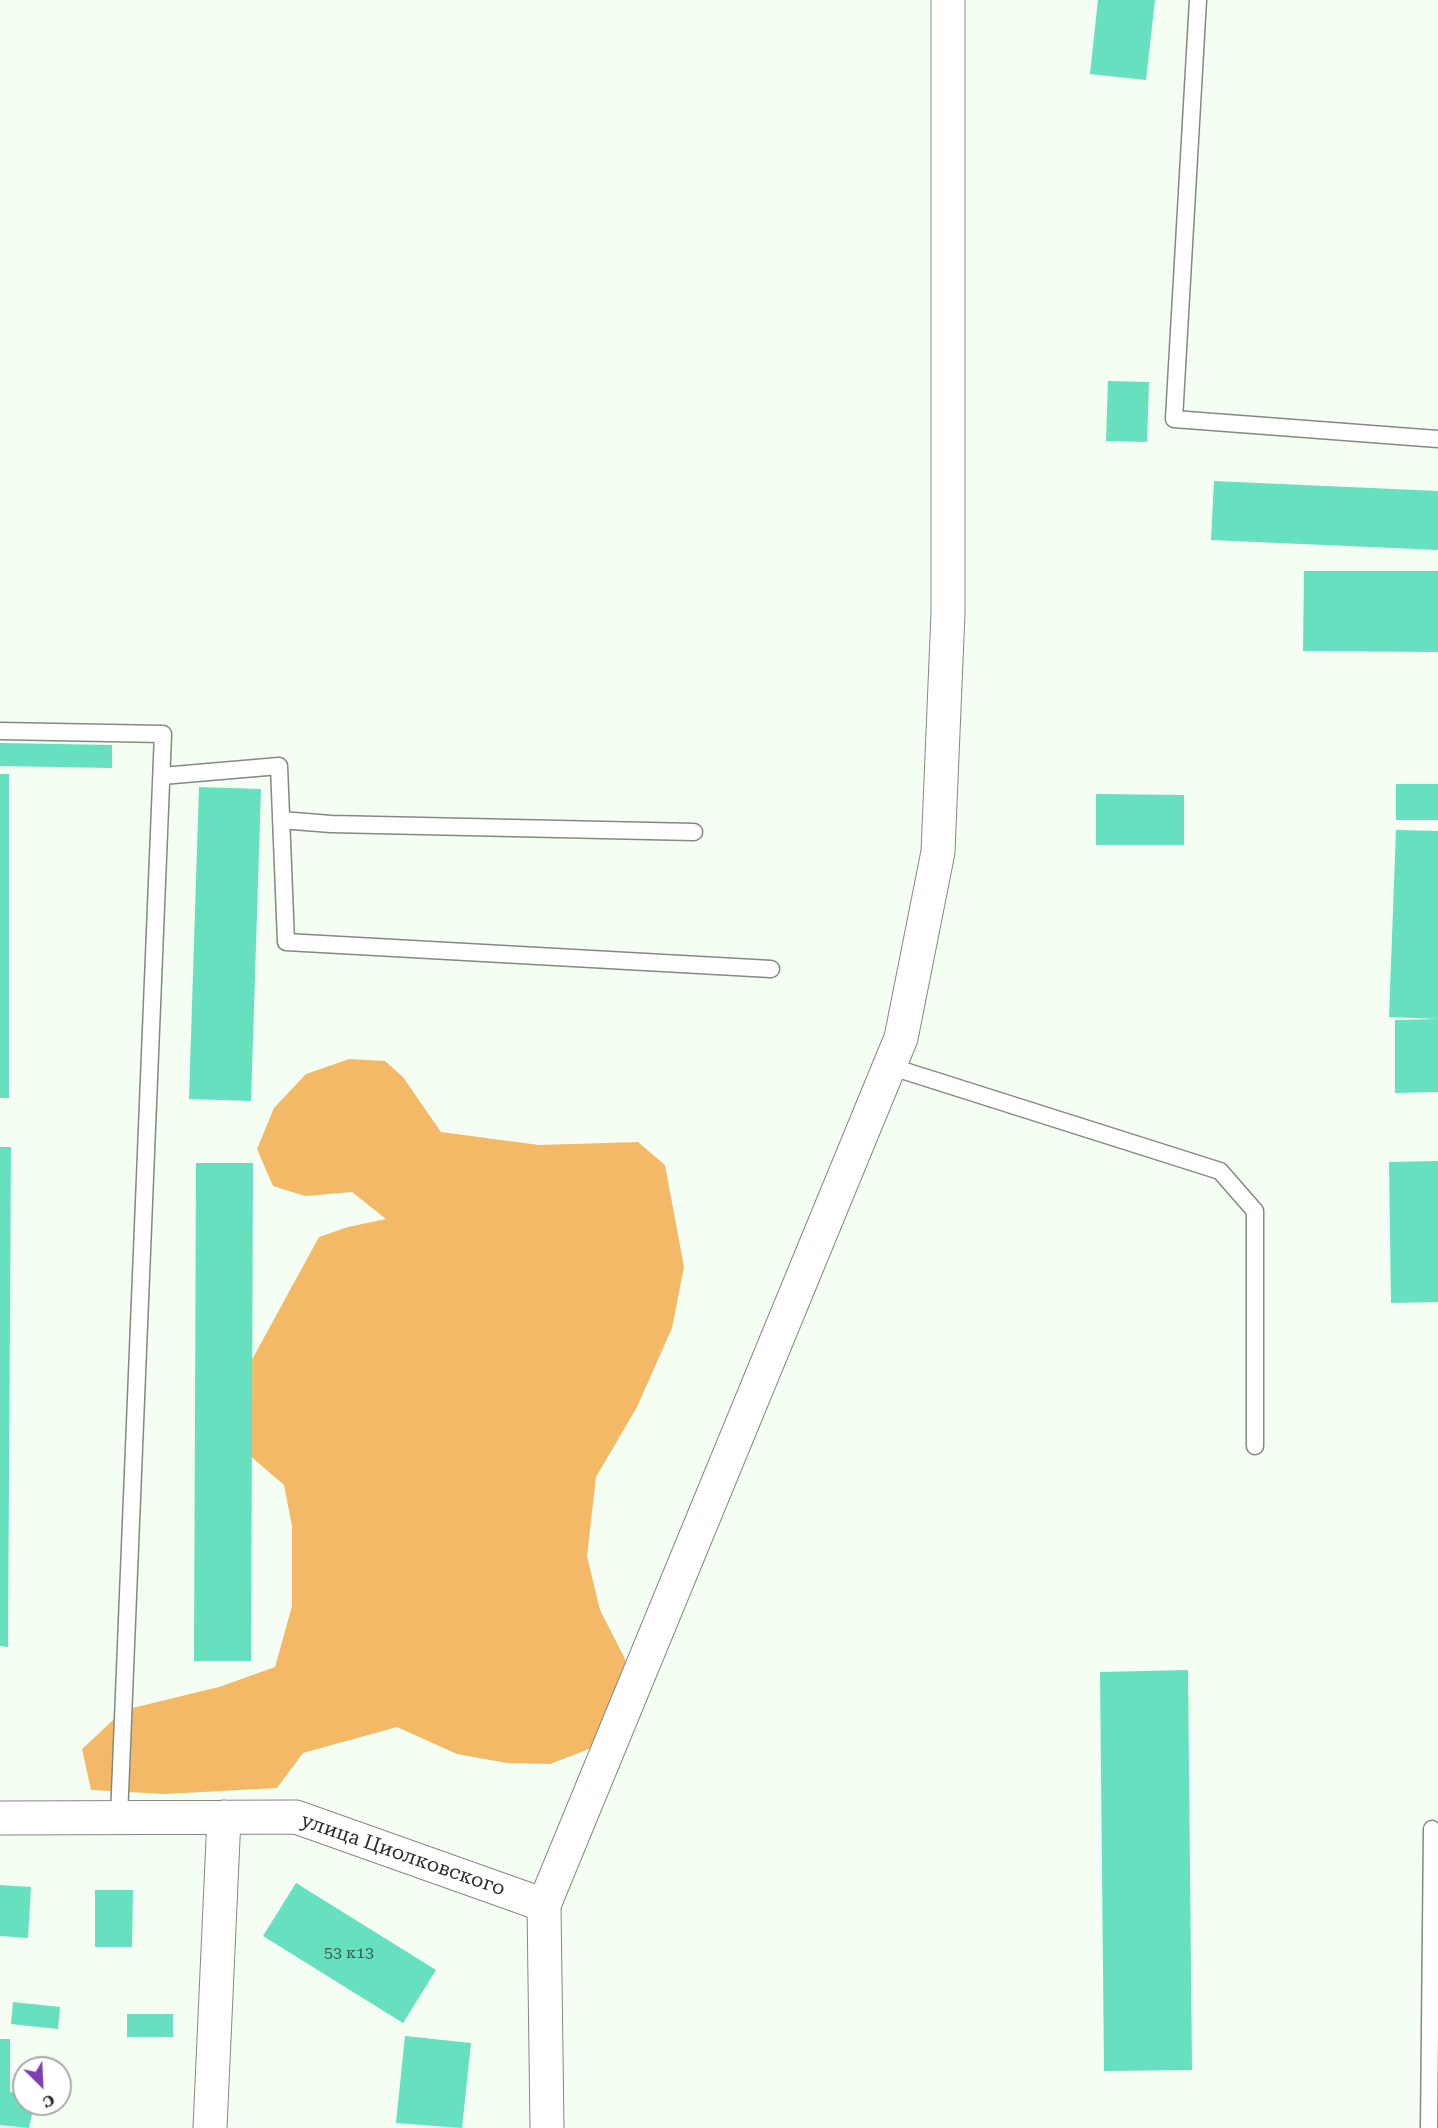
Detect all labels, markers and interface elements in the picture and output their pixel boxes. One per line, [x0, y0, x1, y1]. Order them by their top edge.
street label: улица Циолковского [298, 1809, 508, 1901]
house number: 53 к13 [324, 1943, 374, 1963]
north arrow [12, 2056, 72, 2116]
text: С [40, 2090, 58, 2112]

